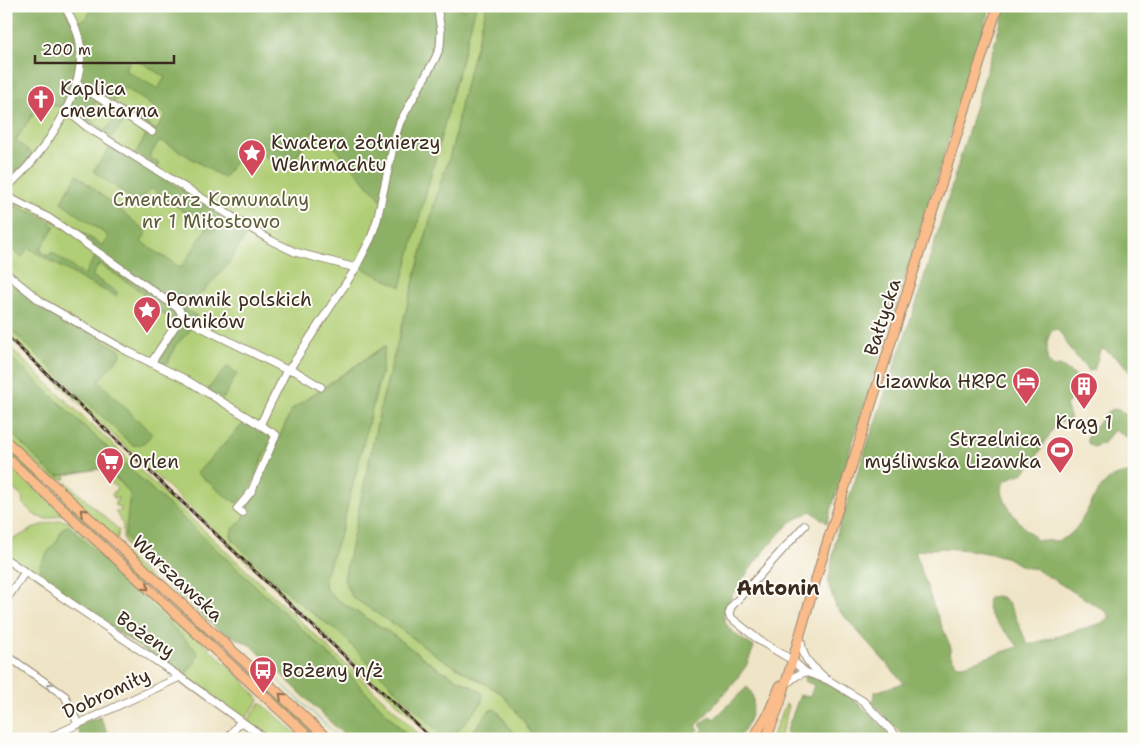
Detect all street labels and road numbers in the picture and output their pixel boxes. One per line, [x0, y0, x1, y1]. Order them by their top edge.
street label: Bałtycka [858, 275, 907, 359]
street label: Warszawska [127, 530, 229, 627]
street label: Bożeny [111, 606, 180, 663]
street label: Dobromiły [59, 662, 154, 725]

